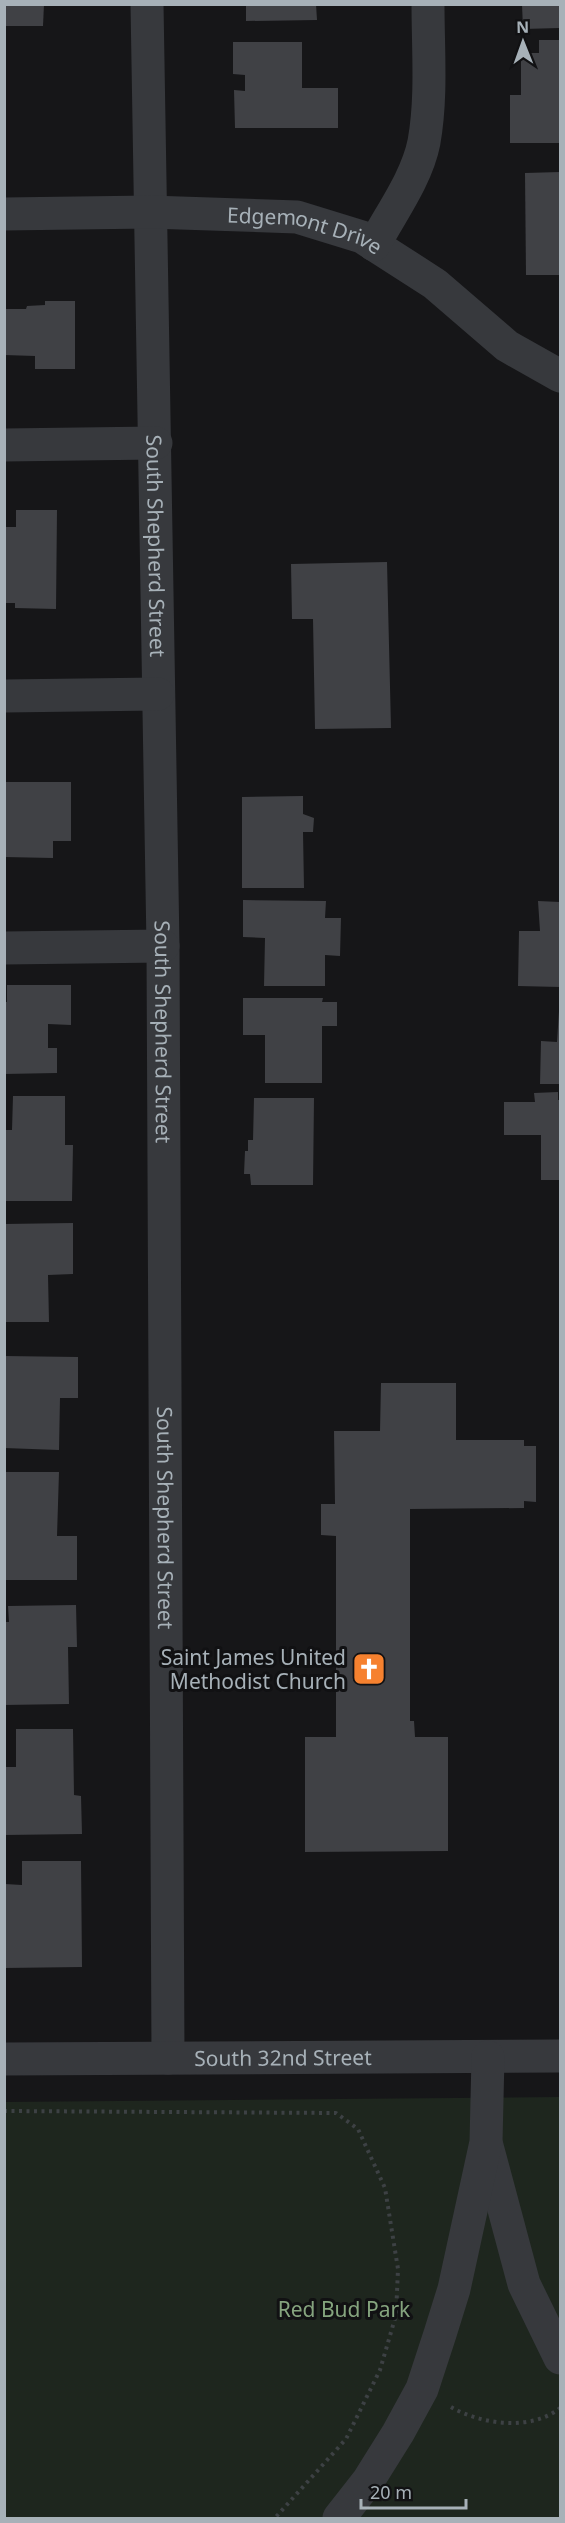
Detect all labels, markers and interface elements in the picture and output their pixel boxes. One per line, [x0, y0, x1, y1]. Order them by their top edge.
north arrow [493, 12, 553, 72]
text: N [516, 16, 529, 38]
street label: Edgemont Drive [227, 201, 388, 261]
street label: South Shepherd Street [140, 434, 172, 658]
street label: South Shepherd Street [149, 920, 178, 1144]
street label: South Shepherd Street [151, 1406, 180, 1630]
place label: Saint James United Methodist Church [161, 1643, 346, 1695]
church icon: Saint James United Methodist Church [351, 1651, 387, 1687]
street label: South 32nd Street [194, 2043, 372, 2072]
park label: Red Bud Park [278, 2295, 411, 2323]
scale bar [361, 2472, 466, 2510]
text: 20 m [370, 2480, 412, 2504]

